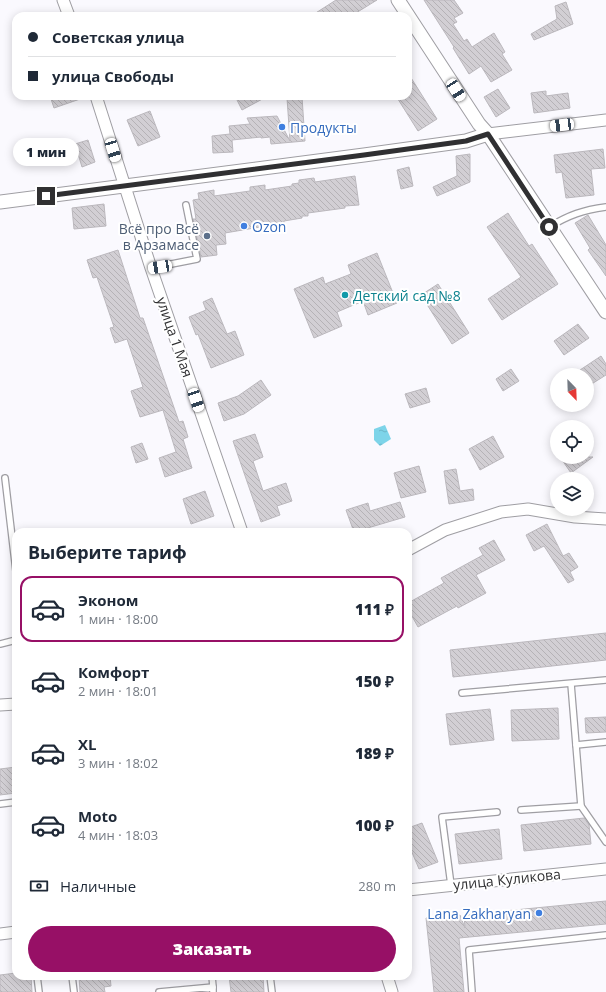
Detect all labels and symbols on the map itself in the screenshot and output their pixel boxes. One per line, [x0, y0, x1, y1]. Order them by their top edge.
car [444, 77, 468, 103]
place label: Продукты [290, 118, 357, 137]
car [549, 118, 575, 132]
marker: Продукты [277, 122, 287, 132]
car [104, 137, 122, 163]
callout: 1 мин [13, 138, 79, 166]
route end [37, 187, 55, 205]
place label: Ozon [252, 217, 286, 236]
route start [540, 218, 558, 236]
place label: Всё про Всё в Арзамасе [119, 219, 199, 254]
marker: Ozon [239, 221, 249, 231]
marker: Всё про Всё в Арзамасе [202, 231, 212, 241]
car [147, 259, 173, 275]
place label: Детский сад №8 [353, 286, 461, 305]
marker: Детский сад №8 [340, 290, 350, 300]
street label: улица 1 Мая [152, 294, 198, 380]
north arrow [550, 368, 594, 412]
car [186, 387, 206, 413]
street label: улица Куликова [452, 864, 562, 894]
place label: Lana Zakharyan [427, 904, 531, 923]
marker: Lana Zakharyan [534, 908, 544, 918]

